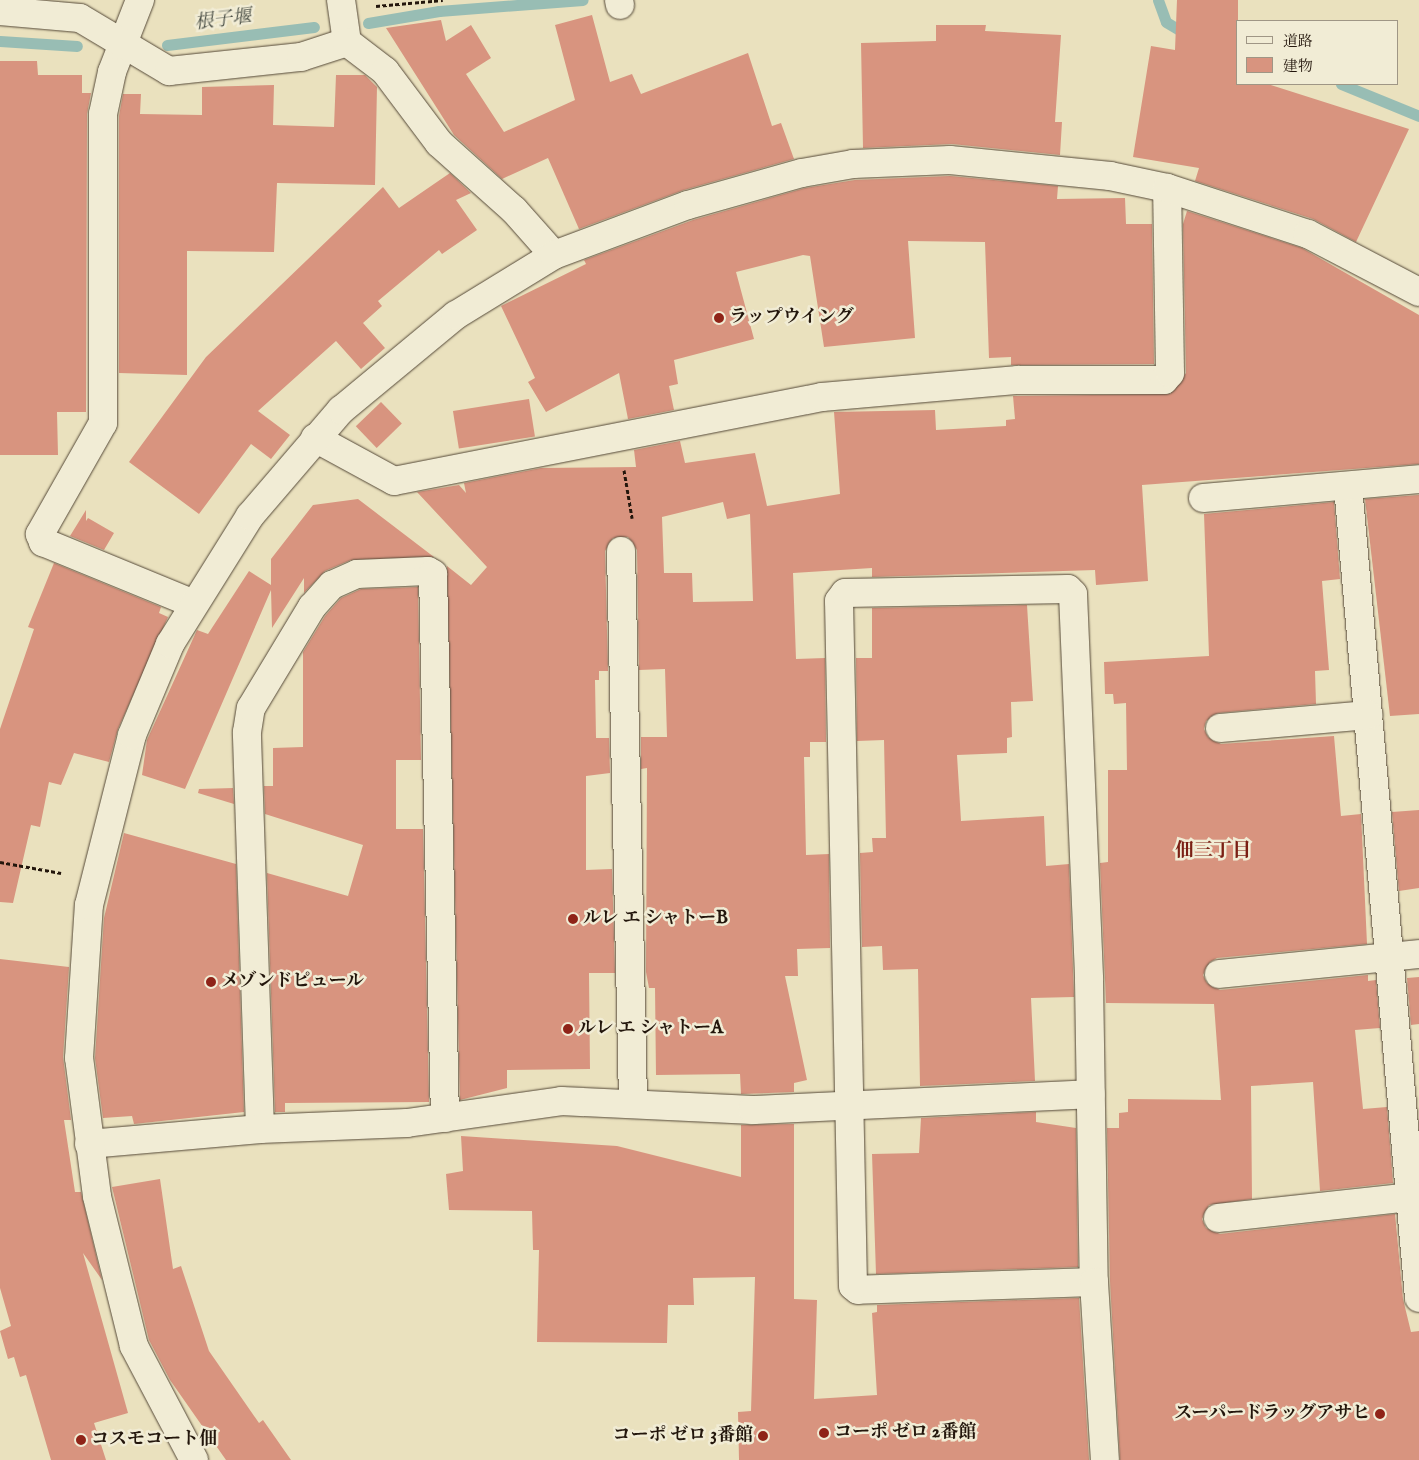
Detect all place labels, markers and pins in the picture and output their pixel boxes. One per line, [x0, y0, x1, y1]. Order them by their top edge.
place label: ラップウイング [729, 307, 855, 329]
marker: ラップウイング [713, 312, 725, 324]
place label: ルレ エ シャトーB [583, 908, 729, 930]
marker: ルレ エ シャトーB [567, 913, 579, 925]
place label: メゾンドピュール [221, 971, 365, 993]
marker: メゾンドピュール [205, 976, 217, 988]
place label: ルレ エ シャトーA [578, 1018, 724, 1040]
marker: ルレ エ シャトーA [562, 1023, 574, 1035]
place label: スーパードラッグアサヒ [1173, 1403, 1370, 1425]
marker: スーパードラッグアサヒ [1374, 1408, 1386, 1420]
place label: コーポ ゼロ 2番館 [834, 1422, 976, 1444]
place label: コーポ ゼロ 3番館 [612, 1425, 753, 1447]
marker: コーポ ゼロ 2番館 [818, 1427, 830, 1439]
place label: コスモコート佃 [91, 1429, 217, 1451]
marker: コーポ ゼロ 3番館 [757, 1430, 769, 1442]
marker: コスモコート佃 [75, 1434, 87, 1446]

